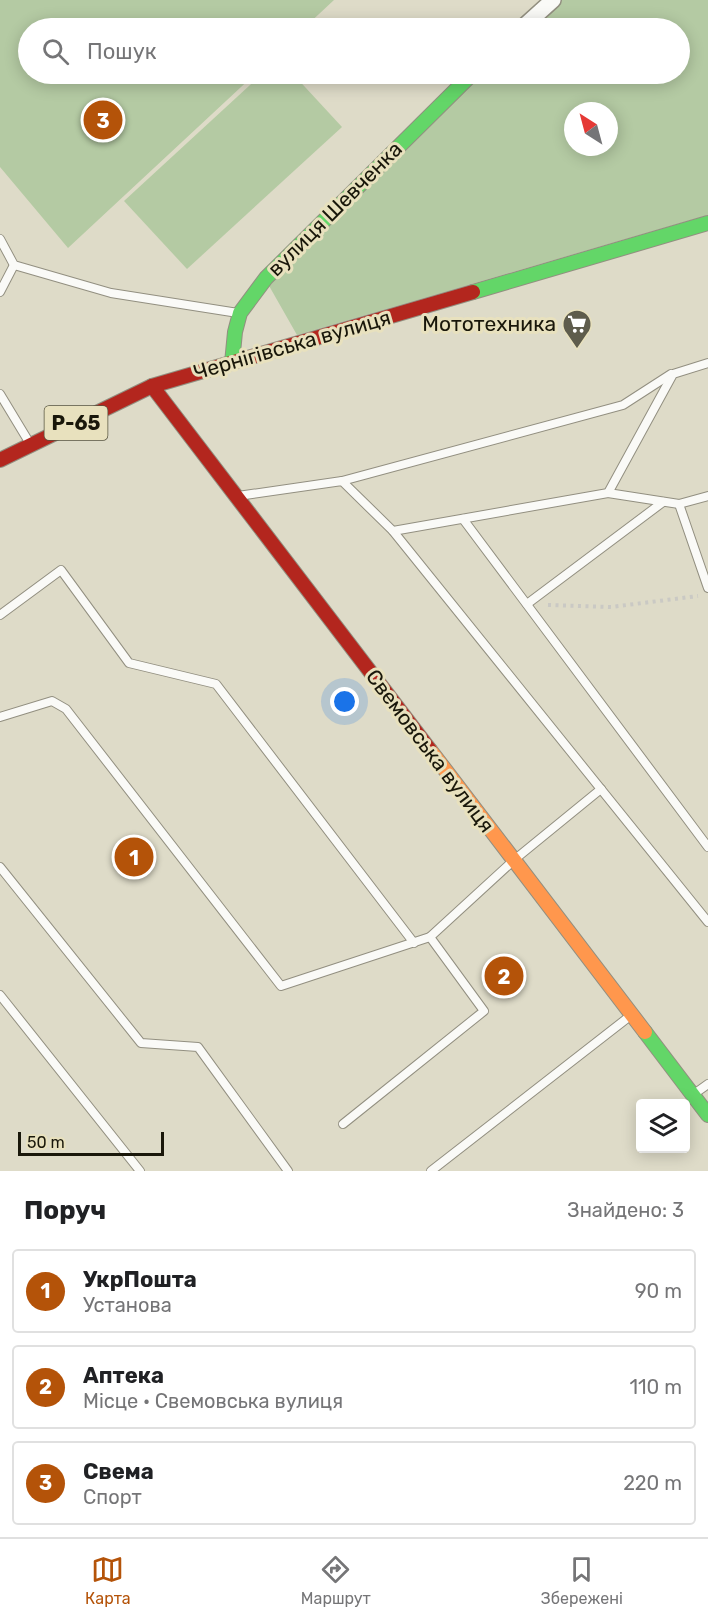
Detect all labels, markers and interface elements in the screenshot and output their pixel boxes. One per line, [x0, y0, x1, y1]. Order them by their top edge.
search box [18, 18, 690, 84]
icon: search [39, 35, 72, 68]
text: Пошук [87, 38, 157, 65]
pin: 3 [84, 98, 122, 142]
north arrow [564, 102, 618, 156]
street label: вулиця Шевченка [262, 136, 407, 281]
street label: Чернігівська вулиця [190, 304, 393, 385]
supermarket icon: Мототехника [561, 308, 593, 350]
place label: Мототехника [422, 311, 556, 336]
road number: Р-65 [44, 406, 107, 440]
street label: Свемовська вулиця [361, 664, 500, 837]
your location [330, 687, 359, 716]
pin: 1 [114, 834, 154, 880]
pin: 2 [484, 954, 524, 998]
map controls [636, 1099, 690, 1153]
button: layers [636, 1099, 690, 1153]
scale bar [18, 1129, 164, 1156]
text: 50 m [27, 1133, 65, 1152]
text: Поруч [24, 1195, 106, 1226]
text: Знайдено: 3 [567, 1198, 684, 1222]
text: УкрПошта [83, 1266, 197, 1293]
text: 1 [41, 1279, 50, 1303]
text: 90 m [635, 1279, 682, 1303]
text: Установа [83, 1293, 172, 1317]
text: Аптека [83, 1362, 164, 1389]
text: 2 [39, 1375, 52, 1399]
text: 110 m [630, 1375, 682, 1399]
text: Місце · Свемовська вулиця [83, 1389, 343, 1413]
text: Свема [83, 1458, 154, 1485]
text: 3 [39, 1471, 52, 1495]
text: 220 m [623, 1471, 682, 1495]
text: Спорт [83, 1485, 142, 1509]
tab: Карта [85, 1553, 131, 1608]
tab: Маршрут [301, 1553, 371, 1608]
tab: Збережені [541, 1553, 623, 1608]

